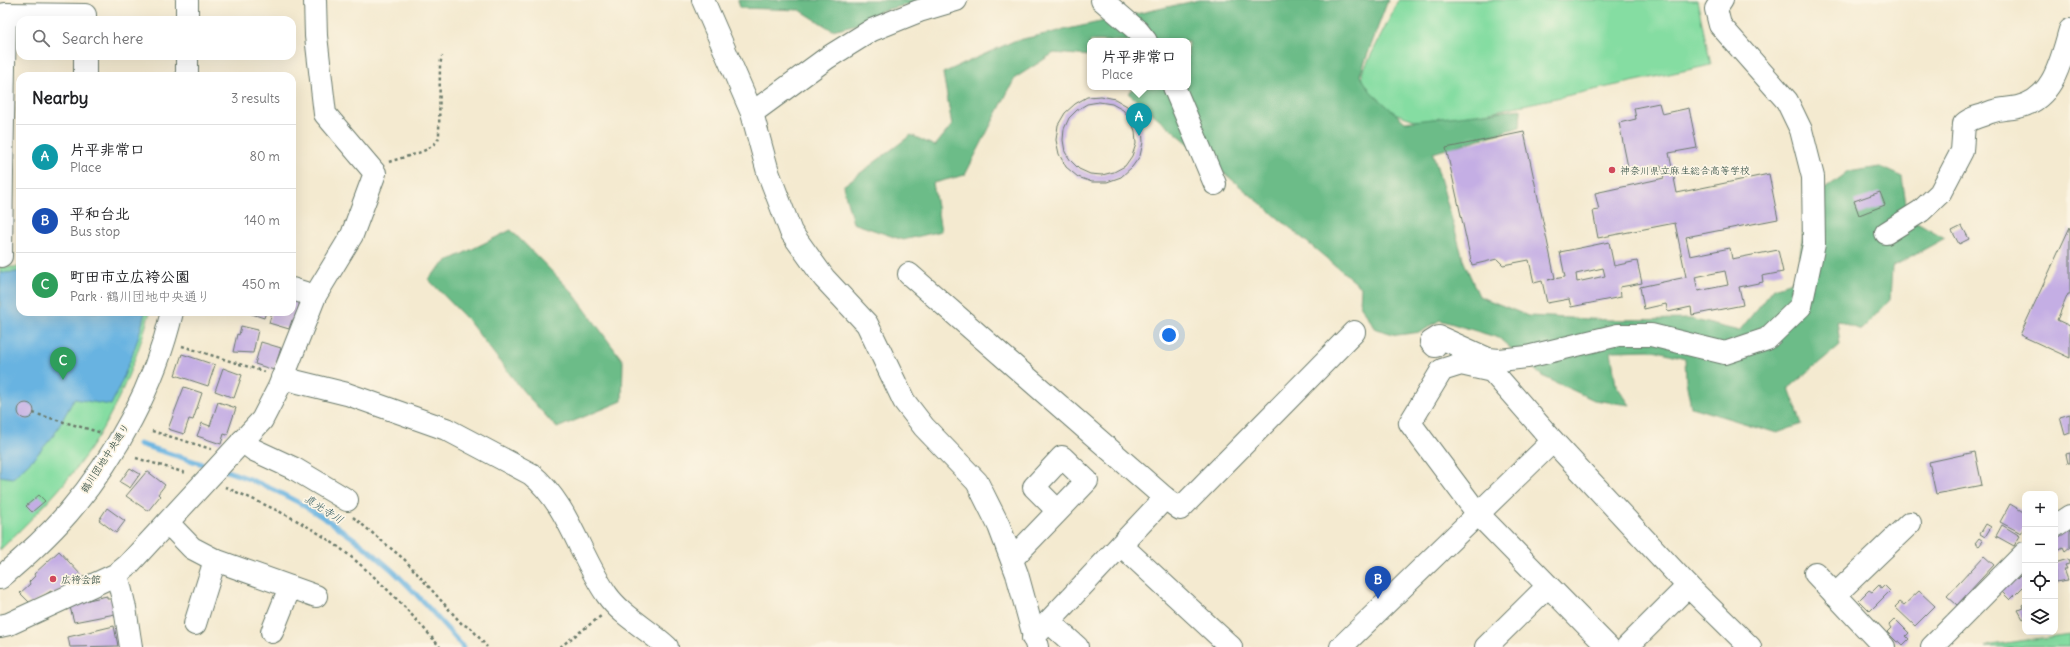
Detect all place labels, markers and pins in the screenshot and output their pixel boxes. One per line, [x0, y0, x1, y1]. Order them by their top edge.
pin: A [1126, 103, 1152, 136]
place label: 神奈川県立麻生総合高等学校 [1620, 164, 1750, 177]
marker: 神奈川県立麻生総合高等学校 [1607, 165, 1617, 175]
pin: C [50, 347, 76, 380]
pin: B [1365, 566, 1391, 599]
place label: 広袴会館 [61, 573, 101, 586]
marker: 広袴会館 [48, 574, 58, 584]

